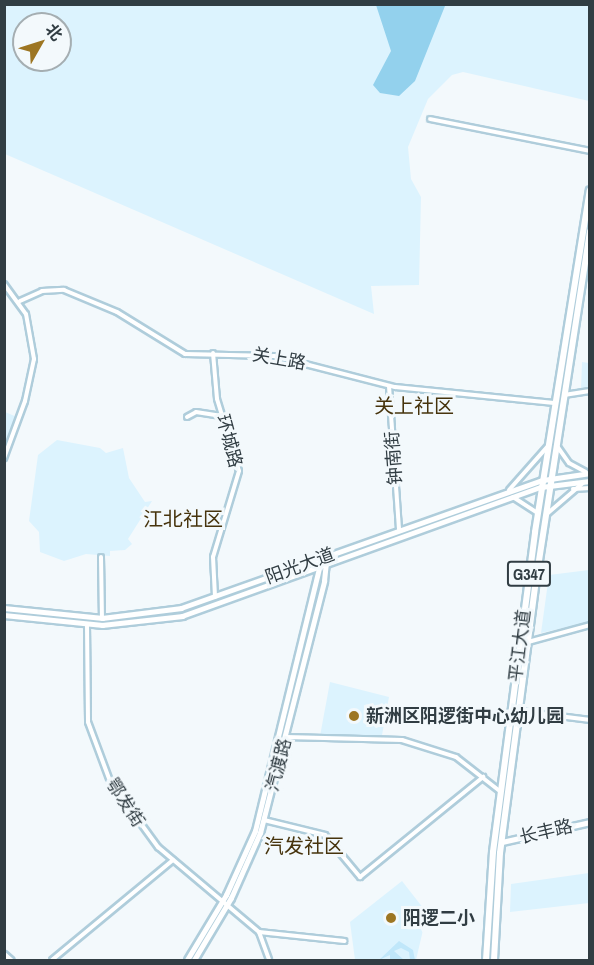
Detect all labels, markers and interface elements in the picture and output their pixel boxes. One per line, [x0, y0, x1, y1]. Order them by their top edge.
north arrow [12, 12, 72, 72]
text: 北 [41, 19, 68, 45]
street label: 关上路 [251, 344, 307, 374]
district label: 关上社区 [374, 393, 454, 417]
street label: 环城路 [212, 412, 246, 470]
street label: 钟南街 [381, 430, 407, 486]
district label: 江北社区 [143, 506, 223, 530]
street label: 阳光大道 [262, 544, 338, 588]
road number: G347 [506, 561, 552, 587]
street label: 平江大道 [505, 609, 535, 683]
place label: 新洲区阳逻街中心幼儿园 [366, 705, 564, 727]
marker: 新洲区阳逻街中心幼儿园 [347, 709, 361, 723]
street label: 汽渡路 [262, 736, 296, 794]
street label: 鄂发街 [101, 774, 149, 832]
street label: 长丰路 [517, 815, 575, 849]
district label: 汽发社区 [264, 833, 344, 857]
place label: 阳逻二小 [403, 907, 475, 929]
marker: 阳逻二小 [384, 911, 398, 925]

